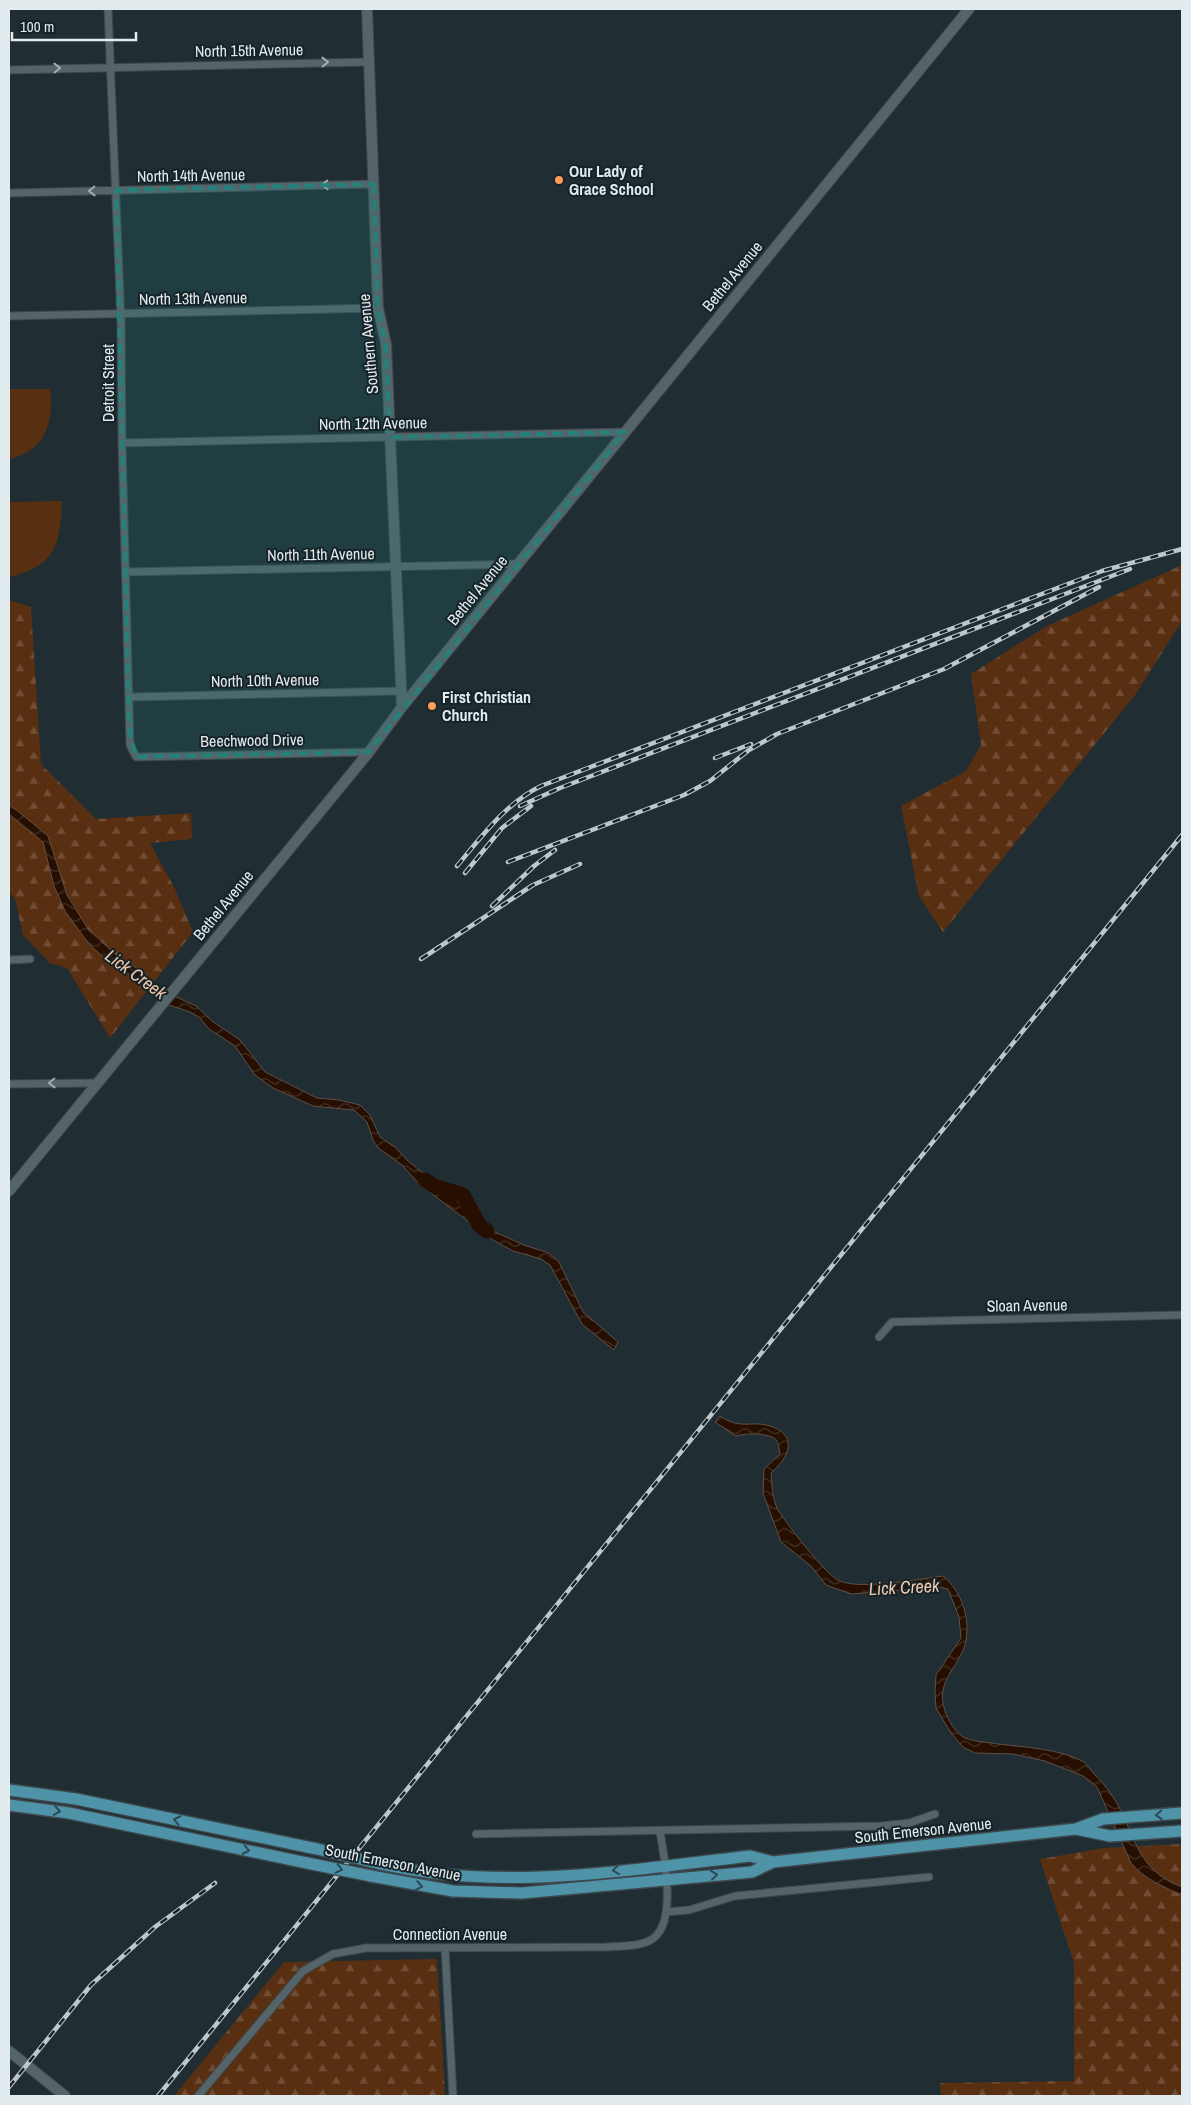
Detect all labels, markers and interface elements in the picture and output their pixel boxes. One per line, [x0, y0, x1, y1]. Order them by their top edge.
scale bar [12, 10, 136, 42]
text: 100 m [20, 16, 54, 37]
street label: North 15th Avenue [195, 38, 303, 62]
one-way arrow [321, 57, 329, 68]
one-way arrow [54, 63, 62, 74]
place label: Our Lady of Grace School [569, 160, 654, 200]
street label: North 14th Avenue [137, 163, 245, 187]
marker: Our Lady of Grace School [553, 174, 565, 186]
one-way arrow [321, 180, 329, 191]
one-way arrow [88, 185, 96, 196]
street label: Bethel Avenue [697, 236, 767, 316]
street label: North 13th Avenue [139, 286, 247, 310]
street label: Southern Avenue [353, 293, 383, 395]
street label: Detroit Street [97, 344, 119, 422]
street label: North 12th Avenue [319, 411, 427, 435]
street label: North 11th Avenue [267, 542, 375, 566]
street label: Bethel Avenue [442, 550, 512, 630]
street label: North 10th Avenue [211, 668, 319, 692]
place label: First Christian Church [442, 686, 531, 726]
marker: First Christian Church [426, 700, 438, 712]
street label: Beechwood Drive [200, 728, 304, 752]
street label: Bethel Avenue [188, 865, 258, 945]
water label: Lick Creek [100, 943, 172, 1005]
one-way arrow [48, 1078, 56, 1089]
street label: Sloan Avenue [986, 1293, 1068, 1317]
water label: Lick Creek [868, 1573, 940, 1601]
one-way arrow [54, 1805, 62, 1816]
one-way arrow [1154, 1809, 1162, 1820]
street label: South Emerson Avenue [853, 1812, 993, 1848]
one-way arrow [173, 1815, 181, 1825]
street label: South Emerson Avenue [323, 1838, 463, 1886]
one-way arrow [242, 1844, 251, 1854]
one-way arrow [335, 1864, 344, 1874]
one-way arrow [612, 1864, 620, 1875]
one-way arrow [710, 1870, 718, 1881]
one-way arrow [414, 1881, 423, 1891]
street label: Connection Avenue [393, 1923, 507, 1945]

